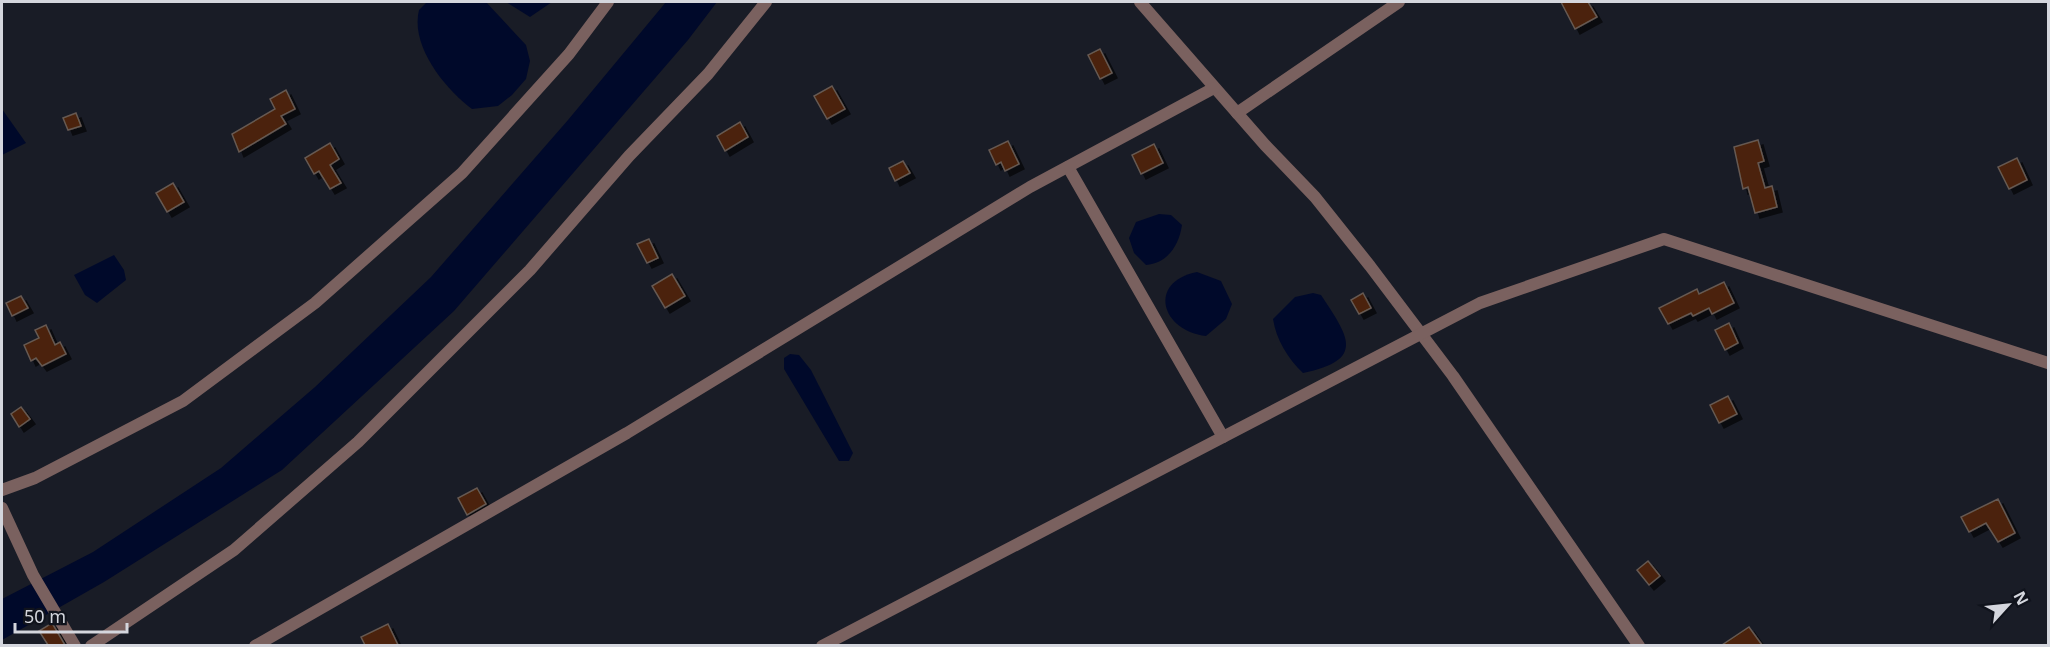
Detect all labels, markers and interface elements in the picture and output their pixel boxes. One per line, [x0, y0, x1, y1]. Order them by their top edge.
north arrow [1978, 575, 2038, 635]
text: N [2009, 587, 2034, 609]
scale bar [15, 596, 128, 634]
text: 50 m [24, 604, 66, 628]

